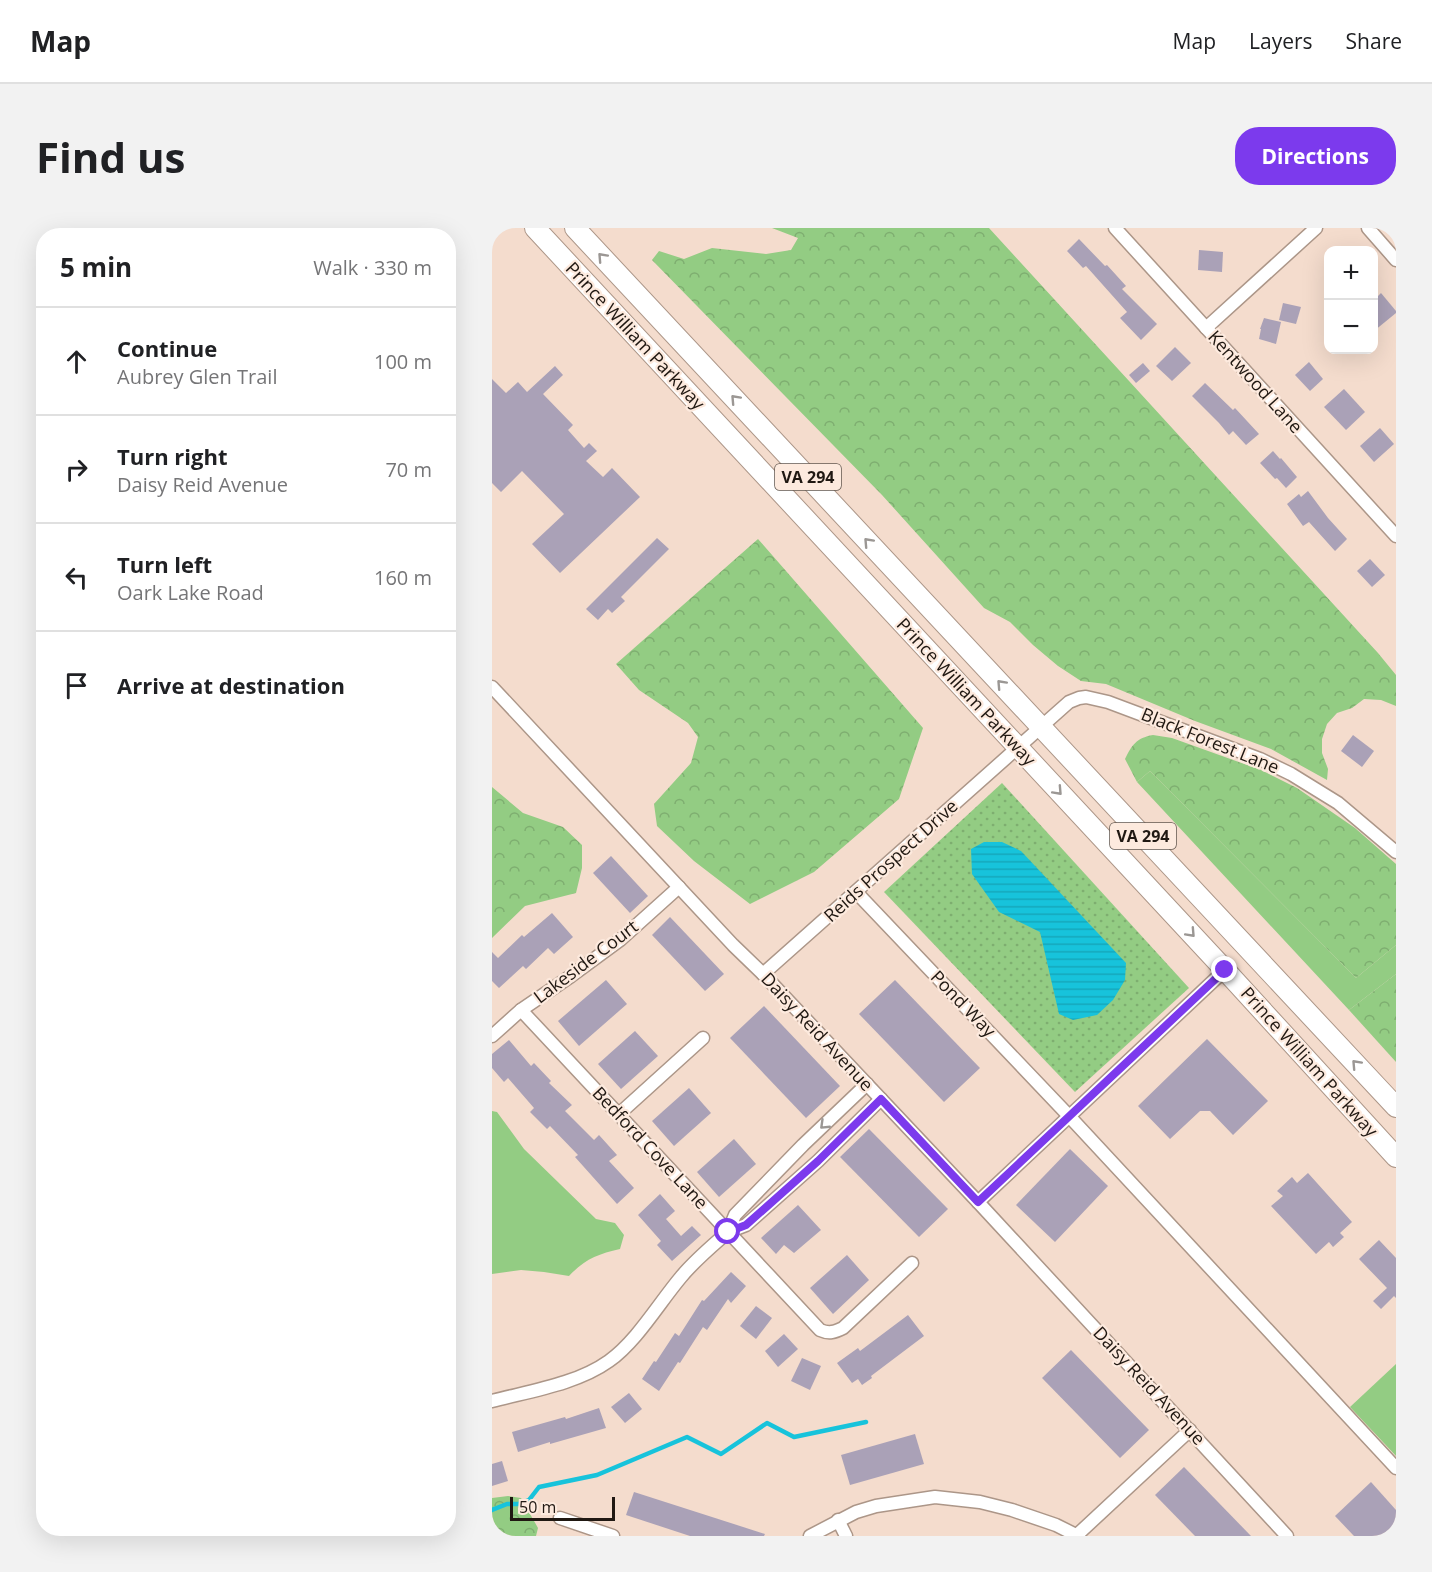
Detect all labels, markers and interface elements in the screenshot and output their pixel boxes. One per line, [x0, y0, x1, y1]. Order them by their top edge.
text: Map [30, 22, 91, 60]
text: Map [1173, 27, 1216, 55]
text: Layers [1249, 27, 1313, 55]
text: Share [1346, 27, 1402, 55]
button: Directions [1235, 127, 1396, 185]
text: Find us [36, 128, 185, 185]
map controls [1324, 246, 1378, 354]
button: + [1324, 246, 1378, 300]
text: 5 min [60, 249, 132, 285]
one-way arrow [598, 253, 609, 264]
text: Walk · 330 m [313, 254, 432, 281]
street label: Prince William Parkway [561, 256, 711, 415]
button: − [1324, 300, 1378, 354]
street label: Kentwood Lane [1203, 325, 1308, 438]
text: Continue [117, 333, 217, 363]
icon: ahead [60, 345, 93, 378]
text: 100 m [374, 348, 432, 375]
text: Aubrey Glen Trail [117, 363, 277, 390]
one-way arrow [731, 396, 742, 406]
text: Turn right [117, 441, 228, 471]
icon: right [60, 453, 93, 486]
text: 70 m [385, 456, 432, 483]
road number: VA 294 [775, 464, 841, 490]
text: Daisy Reid Avenue [117, 471, 288, 498]
one-way arrow [864, 538, 875, 548]
text: Turn left [117, 549, 212, 579]
icon: left [60, 561, 93, 594]
text: 160 m [374, 564, 432, 591]
text: Oark Lake Road [117, 579, 264, 606]
street label: Prince William Parkway [892, 612, 1042, 771]
icon: arrive [60, 669, 93, 702]
text: Arrive at destination [117, 670, 345, 700]
one-way arrow [997, 680, 1008, 691]
street label: Black Forest Lane [1138, 701, 1283, 779]
one-way arrow [1051, 784, 1062, 794]
street label: Reids Prospect Drive [818, 794, 962, 927]
road number: VA 294 [1110, 823, 1176, 849]
street label: Lakeside Court [528, 914, 642, 1008]
one-way arrow [1184, 927, 1195, 937]
route end [1211, 956, 1237, 982]
street label: Pond Way [926, 965, 1002, 1043]
street label: Daisy Reid Avenue [756, 967, 879, 1096]
street label: Prince William Parkway [1236, 981, 1384, 1142]
one-way arrow [1352, 1060, 1363, 1071]
street label: Bedford Cove Lane [588, 1081, 714, 1214]
one-way arrow [821, 1117, 832, 1128]
route start [714, 1218, 740, 1244]
street label: Daisy Reid Avenue [1088, 1321, 1211, 1450]
scale bar [510, 1494, 615, 1522]
text: 50 m [519, 1496, 556, 1518]

